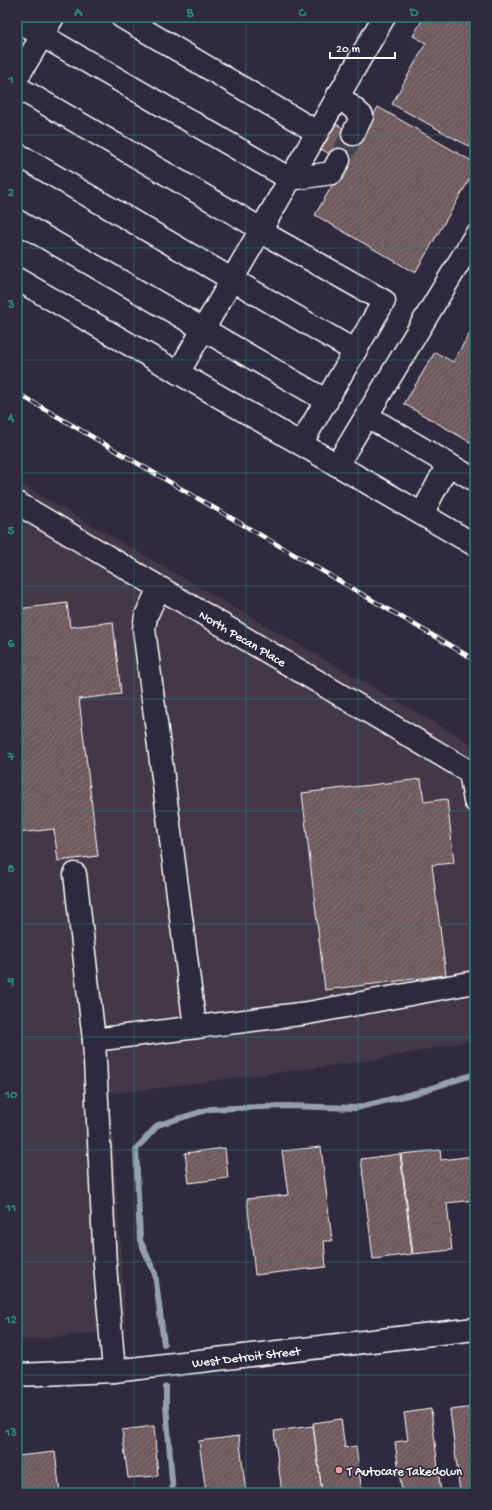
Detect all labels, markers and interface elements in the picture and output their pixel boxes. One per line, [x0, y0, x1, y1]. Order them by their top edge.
text: A [73, 6, 83, 21]
text: B [186, 6, 195, 21]
text: C [297, 6, 307, 21]
text: D [409, 6, 419, 21]
scale bar [330, 34, 395, 60]
text: 20 m [336, 43, 361, 57]
text: 1 [7, 73, 14, 88]
text: 2 [8, 186, 15, 201]
text: 3 [7, 298, 15, 313]
text: 4 [7, 411, 15, 426]
text: 5 [8, 524, 15, 539]
street label: North Pecan Place [196, 608, 288, 671]
text: 6 [8, 637, 15, 652]
text: 7 [7, 750, 16, 765]
text: 8 [7, 862, 15, 877]
text: 9 [7, 975, 15, 990]
text: 10 [4, 1088, 18, 1103]
text: 11 [5, 1201, 16, 1216]
text: 12 [4, 1313, 17, 1328]
street label: West Detroit Street [191, 1344, 303, 1372]
text: 13 [4, 1426, 17, 1441]
marker: T Autocare Takedown [334, 1465, 344, 1475]
place label: T Autocare Takedown [346, 1465, 463, 1480]

